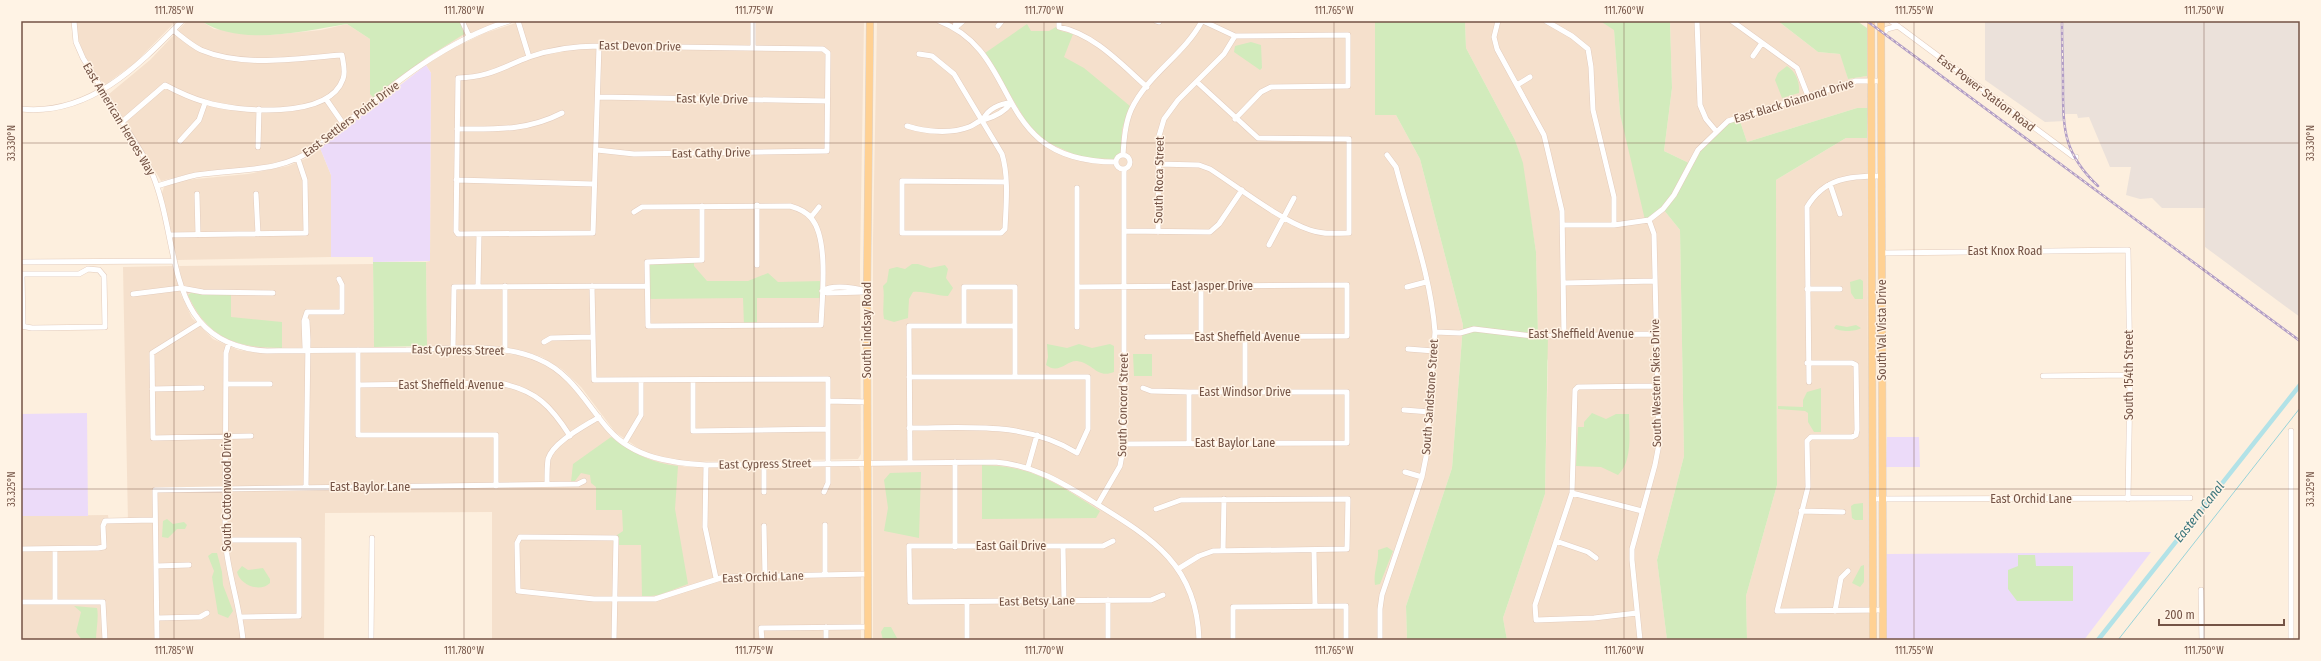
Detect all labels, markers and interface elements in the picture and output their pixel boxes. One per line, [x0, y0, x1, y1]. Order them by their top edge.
text: 111.785°W [154, 5, 194, 17]
text: 111.780°W [444, 5, 484, 17]
text: 111.775°W [735, 5, 774, 17]
text: 111.770°W [1025, 5, 1064, 17]
text: 111.765°W [1315, 5, 1354, 17]
text: 111.760°W [1604, 5, 1644, 17]
text: 111.755°W [1895, 5, 1934, 17]
text: 111.750°W [2184, 5, 2224, 17]
street label: East Devon Drive [599, 38, 681, 54]
street label: East Power Station Road [1934, 52, 2038, 134]
street label: East American Heroes Way [80, 60, 158, 178]
street label: East Black Diamond Drive [1732, 76, 1856, 126]
street label: East Settlers Point Drive [300, 78, 402, 160]
street label: East Kyle Drive [676, 91, 748, 107]
text: 33.330°N [6, 125, 18, 161]
text: 33.330°N [2305, 125, 2317, 161]
street label: South Roca Street [1151, 136, 1167, 224]
street label: East Cathy Drive [672, 145, 751, 161]
street label: East Knox Road [1968, 244, 2042, 258]
street label: East Jasper Drive [1171, 279, 1253, 293]
street label: South Val Vista Drive [1875, 279, 1889, 381]
street label: South Lindsay Road [860, 282, 874, 378]
street label: South Western Skies Drive [1648, 319, 1664, 447]
street label: East Sheffield Avenue [1528, 327, 1634, 341]
street label: East Sheffield Avenue [1194, 330, 1300, 344]
street label: South 154th Street [2122, 330, 2136, 420]
street label: South Sandstone Street [1419, 339, 1441, 455]
street label: East Cypress Street [412, 342, 504, 358]
street label: South Concord Street [1115, 353, 1131, 457]
street label: East Sheffield Avenue [398, 378, 504, 392]
street label: East Windsor Drive [1199, 385, 1291, 399]
street label: South Cottonwood Drive [220, 432, 234, 552]
street label: East Baylor Lane [1195, 436, 1275, 450]
street label: East Cypress Street [719, 456, 811, 472]
text: 33.325°N [6, 471, 18, 507]
text: 33.325°N [2305, 471, 2317, 507]
water label: Eastern Canal [2171, 478, 2228, 545]
street label: East Baylor Lane [330, 480, 410, 494]
street label: East Orchid Lane [1990, 492, 2072, 506]
street label: East Gail Drive [976, 539, 1046, 553]
street label: East Orchid Lane [722, 569, 804, 585]
street label: East Betsy Lane [999, 593, 1075, 609]
scale bar [2159, 601, 2284, 627]
text: 200 m [2165, 608, 2195, 622]
text: 111.785°W [154, 645, 194, 657]
text: 111.780°W [444, 645, 484, 657]
text: 111.775°W [735, 645, 774, 657]
text: 111.770°W [1025, 645, 1064, 657]
text: 111.765°W [1315, 645, 1354, 657]
text: 111.760°W [1604, 645, 1644, 657]
text: 111.755°W [1895, 645, 1934, 657]
text: 111.750°W [2184, 645, 2224, 657]

